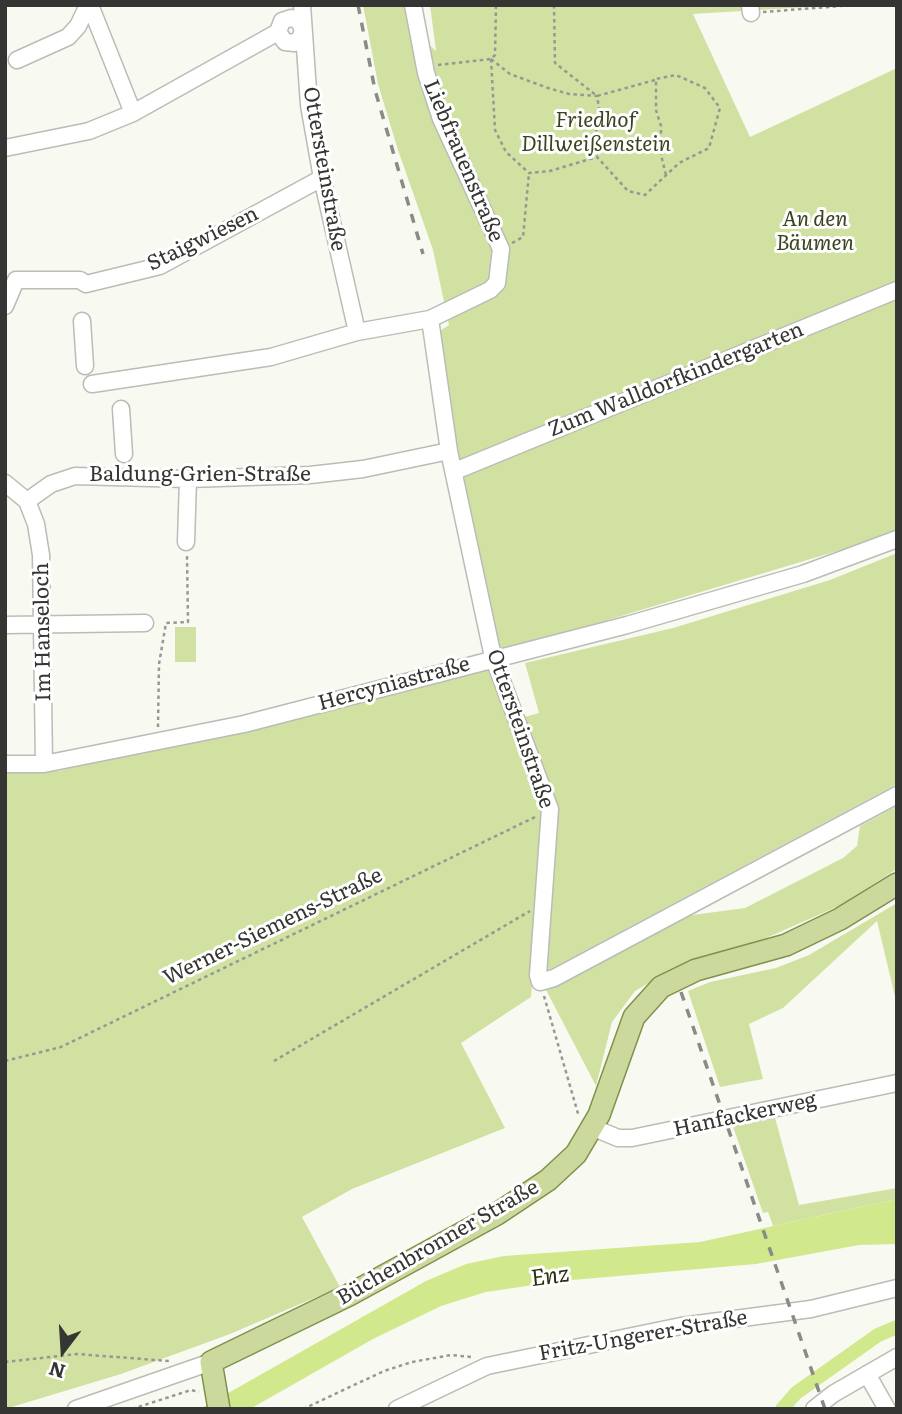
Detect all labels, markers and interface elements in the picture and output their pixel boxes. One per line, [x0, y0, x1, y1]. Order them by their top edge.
street label: Liebfrauenstraße [417, 76, 509, 246]
street label: Ottersteinstraße [297, 85, 351, 253]
park label: Friedhof Dillweißenstein [521, 108, 671, 158]
street label: Staigwiesen [143, 201, 263, 277]
park label: An den Bäumen [776, 207, 854, 257]
street label: Zum Walldorfkindergarten [545, 317, 807, 443]
street label: Baldung-Grien-Straße [89, 462, 311, 488]
street label: Im Hanseloch [29, 562, 57, 702]
street label: Ottersteinstraße [481, 646, 559, 812]
street label: Hercyniastraße [315, 652, 473, 716]
street label: Werner-Siemens-Straße [159, 863, 387, 991]
street label: Hanfackerweg [671, 1088, 819, 1142]
street label: Büchenbronner Straße [333, 1175, 543, 1311]
water label: Enz [529, 1261, 571, 1293]
street label: Fritz-Ungerer-Straße [537, 1305, 749, 1367]
north arrow [28, 1316, 98, 1386]
text: N [45, 1355, 69, 1387]

